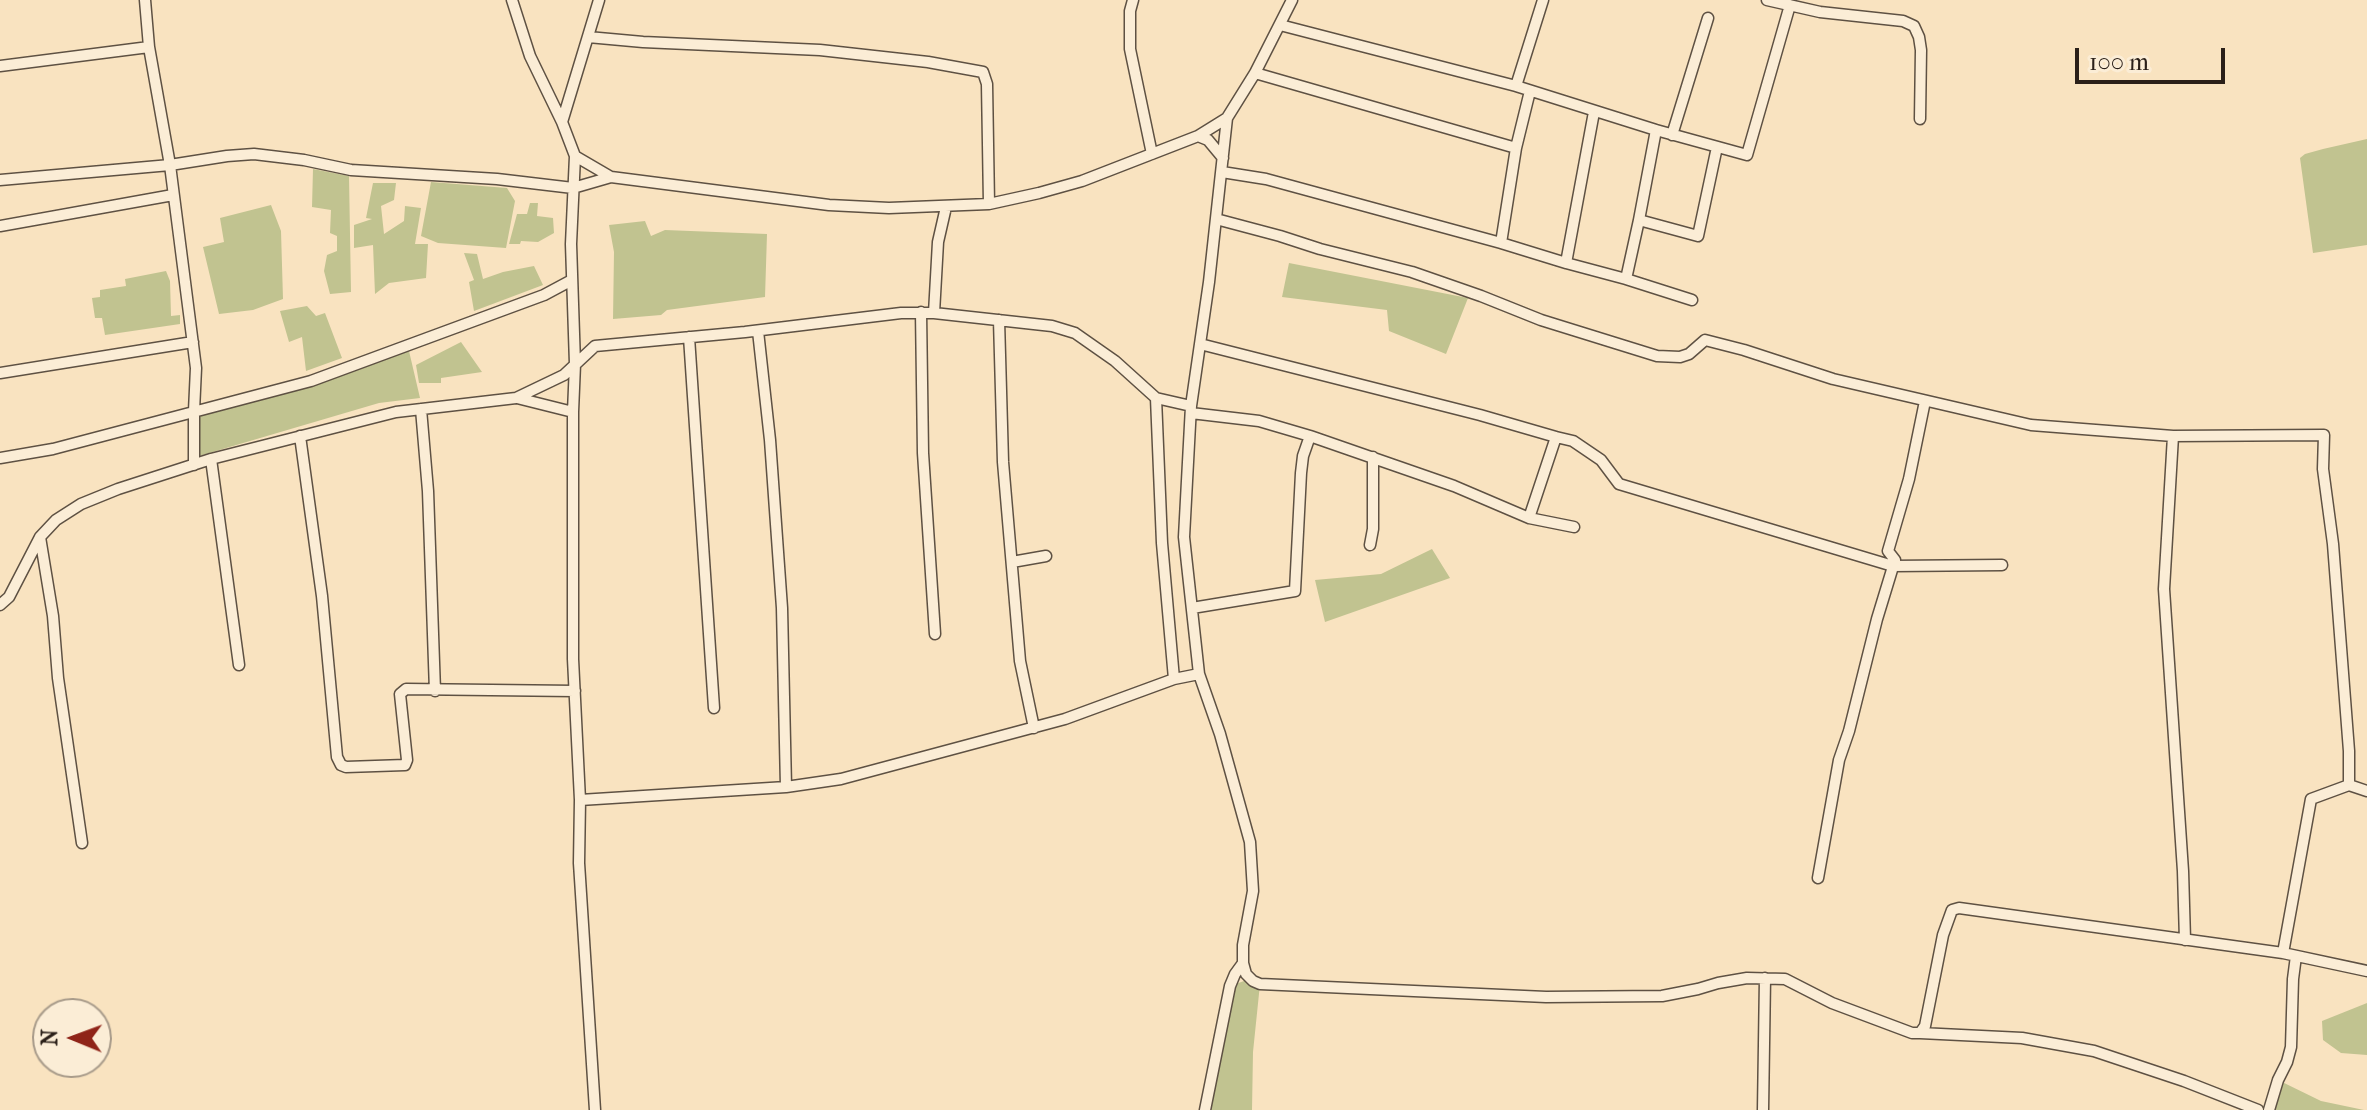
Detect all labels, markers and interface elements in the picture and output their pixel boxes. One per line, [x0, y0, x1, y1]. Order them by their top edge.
scale bar [2079, 32, 2229, 82]
text: 100 m [2089, 48, 2149, 76]
north arrow [32, 998, 112, 1078]
text: N [37, 1029, 63, 1046]

